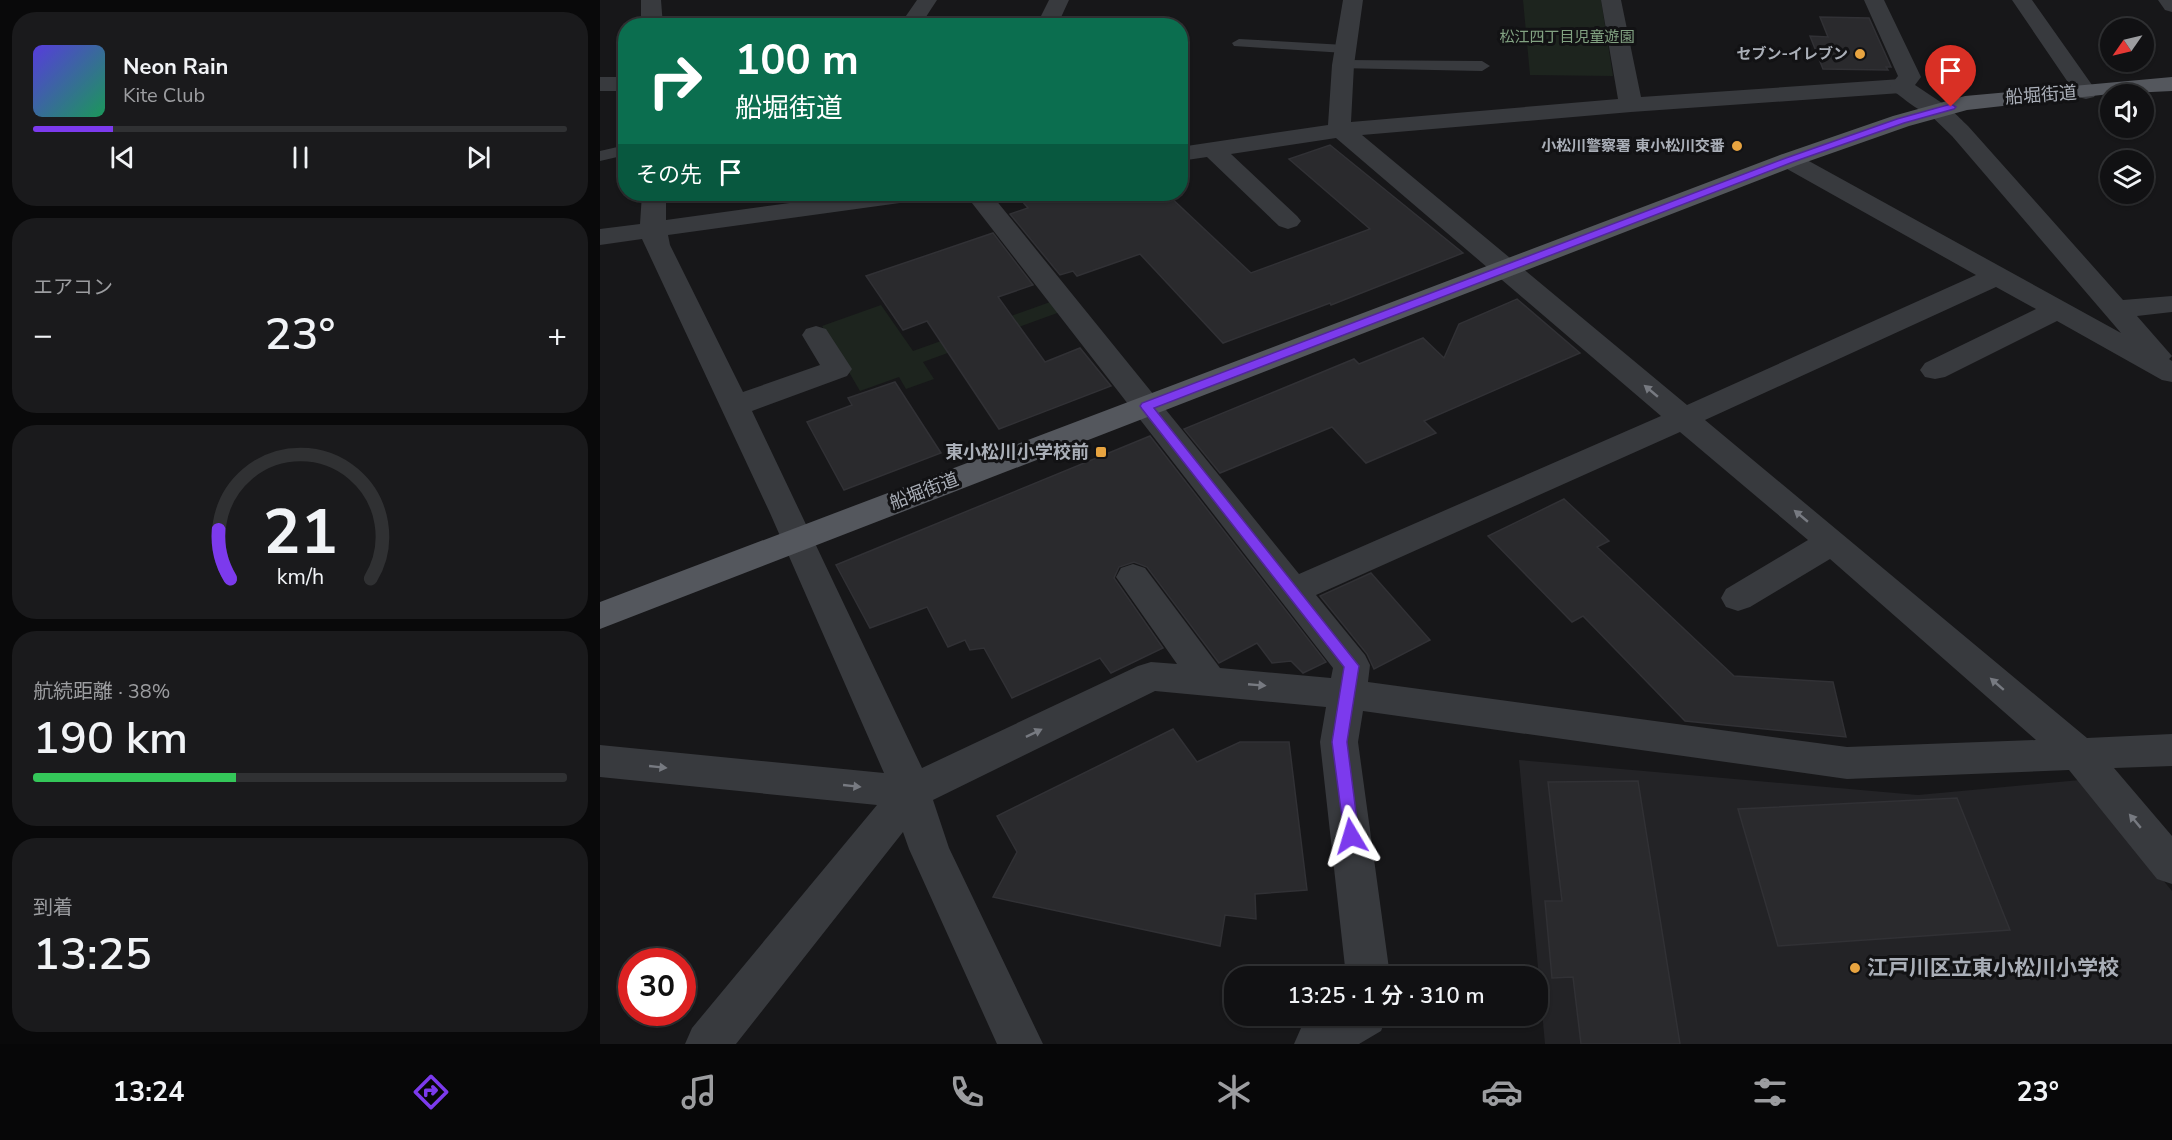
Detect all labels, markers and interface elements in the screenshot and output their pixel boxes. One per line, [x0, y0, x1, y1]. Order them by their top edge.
north arrow [2100, 18, 2154, 72]
map controls [2100, 18, 2154, 204]
park label: 松江四丁目児童遊園 [1499, 27, 1635, 47]
text: 100 m [735, 32, 859, 89]
icon: right [636, 42, 714, 120]
place label: セブン-イレブン [1736, 44, 1848, 64]
pin [1925, 45, 1976, 107]
marker: セブン-イレブン [1853, 47, 1867, 61]
text: Neon Rain [123, 52, 228, 82]
icon: arrive [1934, 54, 1967, 87]
street label: 船堀街道 [2004, 81, 2078, 109]
text: Kite Club [123, 82, 205, 109]
button: sound [2100, 84, 2154, 138]
text: 船堀街道 [735, 90, 843, 127]
place label: 小松川警察署 東小松川交番 [1541, 136, 1725, 156]
marker: 小松川警察署 東小松川交番 [1730, 139, 1744, 153]
icon: previous [106, 141, 139, 174]
icon: pause [284, 141, 317, 174]
icon: next [462, 141, 495, 174]
button: layers [2100, 150, 2154, 204]
icon: arrive [714, 156, 747, 189]
text: その先 [636, 160, 702, 190]
text: エアコン [33, 274, 113, 301]
text: 23° [265, 304, 335, 365]
text: − [33, 313, 53, 358]
text: + [547, 313, 567, 358]
one-way arrow [1644, 385, 1659, 398]
place label: 東小松川小学校前 [945, 440, 1089, 464]
marker: 東小松川小学校前 [1094, 445, 1108, 459]
street label: 船堀街道 [886, 467, 962, 515]
text: 21 [263, 490, 337, 575]
one-way arrow [1794, 510, 1809, 523]
text: km/h [276, 562, 324, 592]
text: 航続距離 · 38% [33, 678, 170, 705]
one-way arrow [1990, 678, 2005, 691]
one-way arrow [1248, 680, 1267, 690]
text: 190 km [33, 708, 188, 769]
one-way arrow [1025, 728, 1042, 738]
one-way arrow [649, 762, 668, 772]
one-way arrow [843, 781, 862, 791]
position arrow [1319, 804, 1383, 868]
one-way arrow [2128, 813, 2141, 829]
text: 到着 [33, 894, 73, 921]
text: 13:25 [33, 924, 152, 985]
speed limit sign: 30 [618, 948, 696, 1026]
place label: 江戸川区立東小松川小学校 [1867, 954, 2119, 982]
marker: 江戸川区立東小松川小学校 [1848, 961, 1862, 975]
text: 13:25 · 1 分 · 310 m [1287, 981, 1485, 1011]
icon: directions [410, 1071, 452, 1113]
icon: music [678, 1071, 720, 1113]
icon: phone [946, 1071, 988, 1113]
icon: climate [1213, 1071, 1255, 1113]
icon: car [1481, 1071, 1523, 1113]
icon: filters [1749, 1071, 1791, 1113]
text: 13:24 [113, 1074, 184, 1111]
text: 23° [2016, 1074, 2059, 1111]

